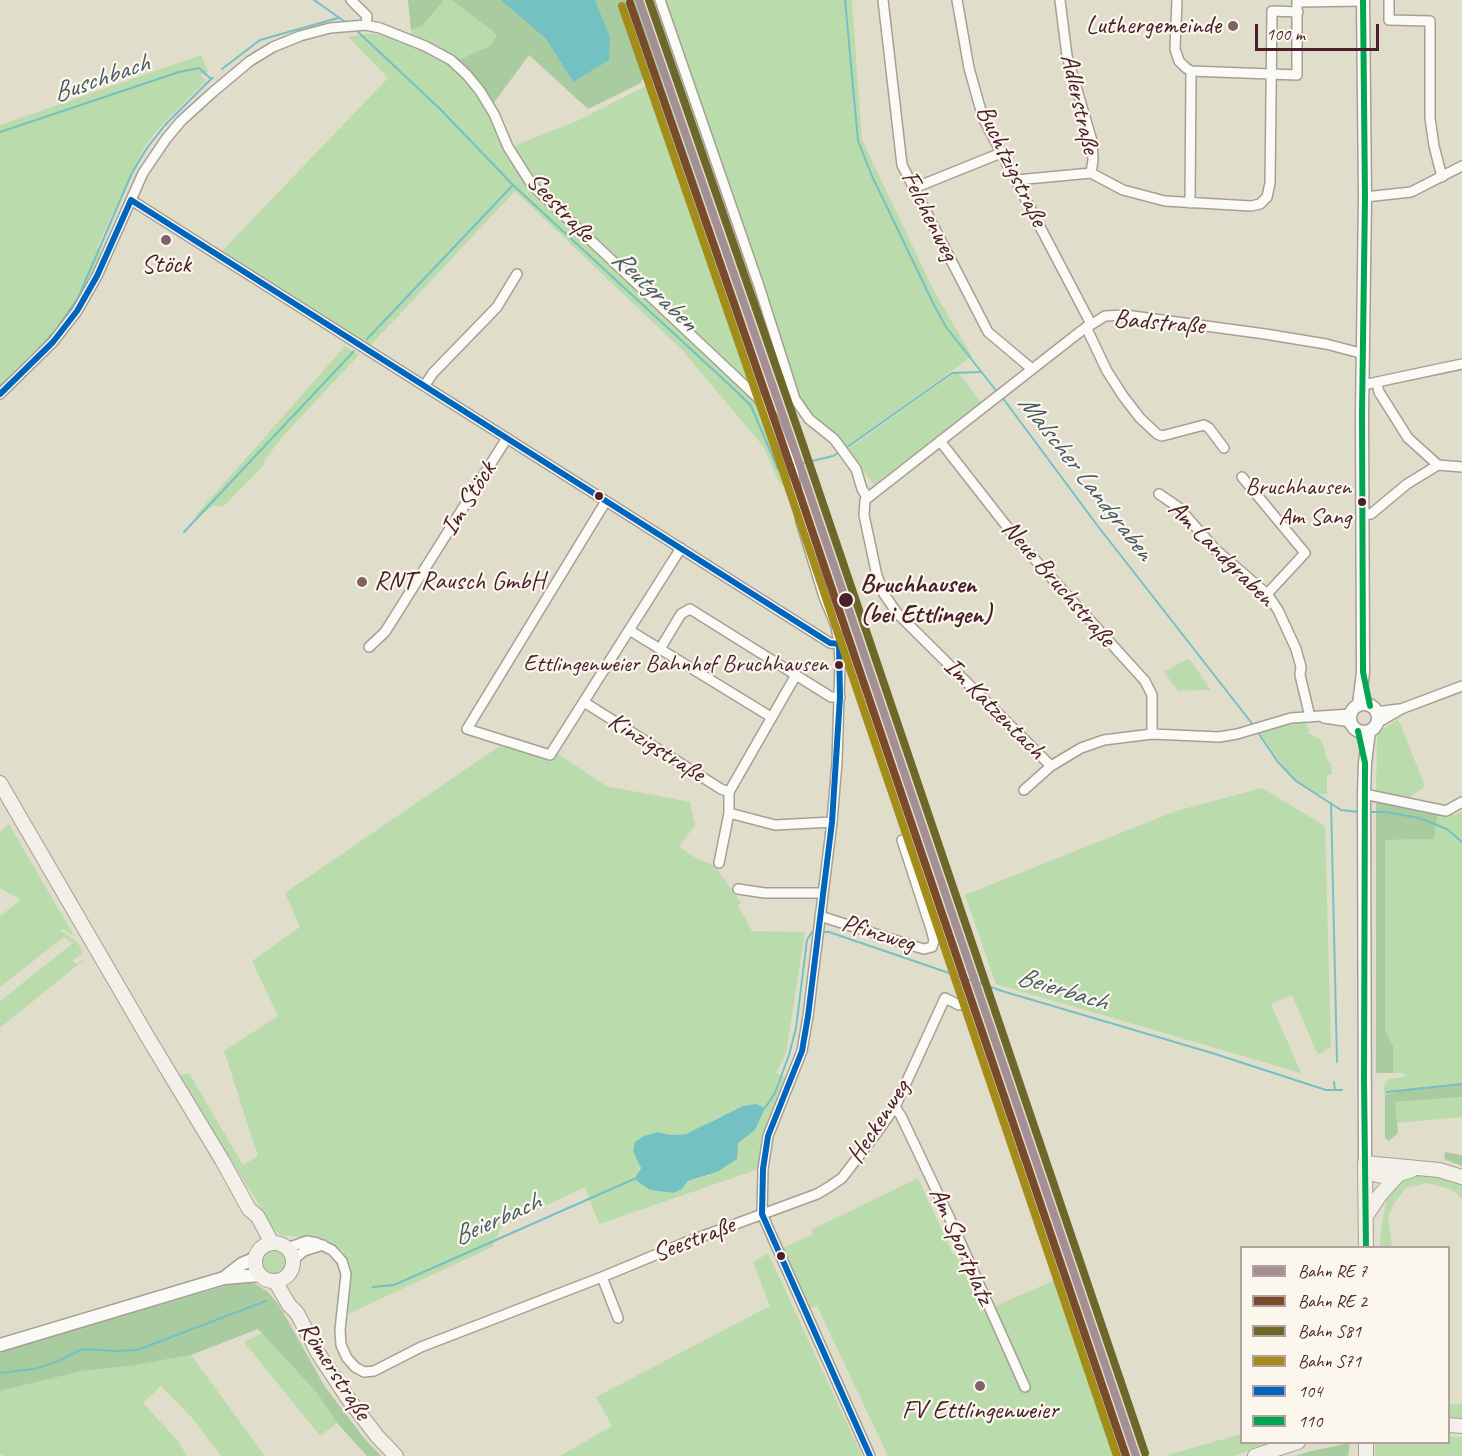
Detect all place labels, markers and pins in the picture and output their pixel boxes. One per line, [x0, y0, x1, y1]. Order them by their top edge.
place label: Luthergemeinde [1086, 10, 1221, 42]
marker: Luthergemeinde [1226, 19, 1240, 33]
marker: Stöck [159, 233, 173, 247]
place label: Stöck [141, 249, 191, 281]
place label: Bruchhausen Am Sang [1245, 474, 1351, 530]
unlabelled marker [593, 490, 605, 502]
marker: Bruchhausen Am Sang [1356, 496, 1368, 508]
place label: RNT Rausch GmbH [374, 566, 545, 598]
place label: Bruchhausen (bei Ettlingen) [860, 569, 992, 630]
marker: RNT Rausch GmbH [355, 575, 369, 589]
marker: Bruchhausen (bei Ettlingen) [837, 591, 855, 609]
place label: Ettlingenweier Bahnhof Bruchhausen [523, 651, 828, 679]
marker: Ettlingenweier Bahnhof Bruchhausen [833, 659, 845, 671]
unlabelled marker [775, 1250, 787, 1262]
marker: FV Ettlingenweier [973, 1379, 987, 1393]
place label: FV Ettlingenweier [902, 1395, 1058, 1427]

